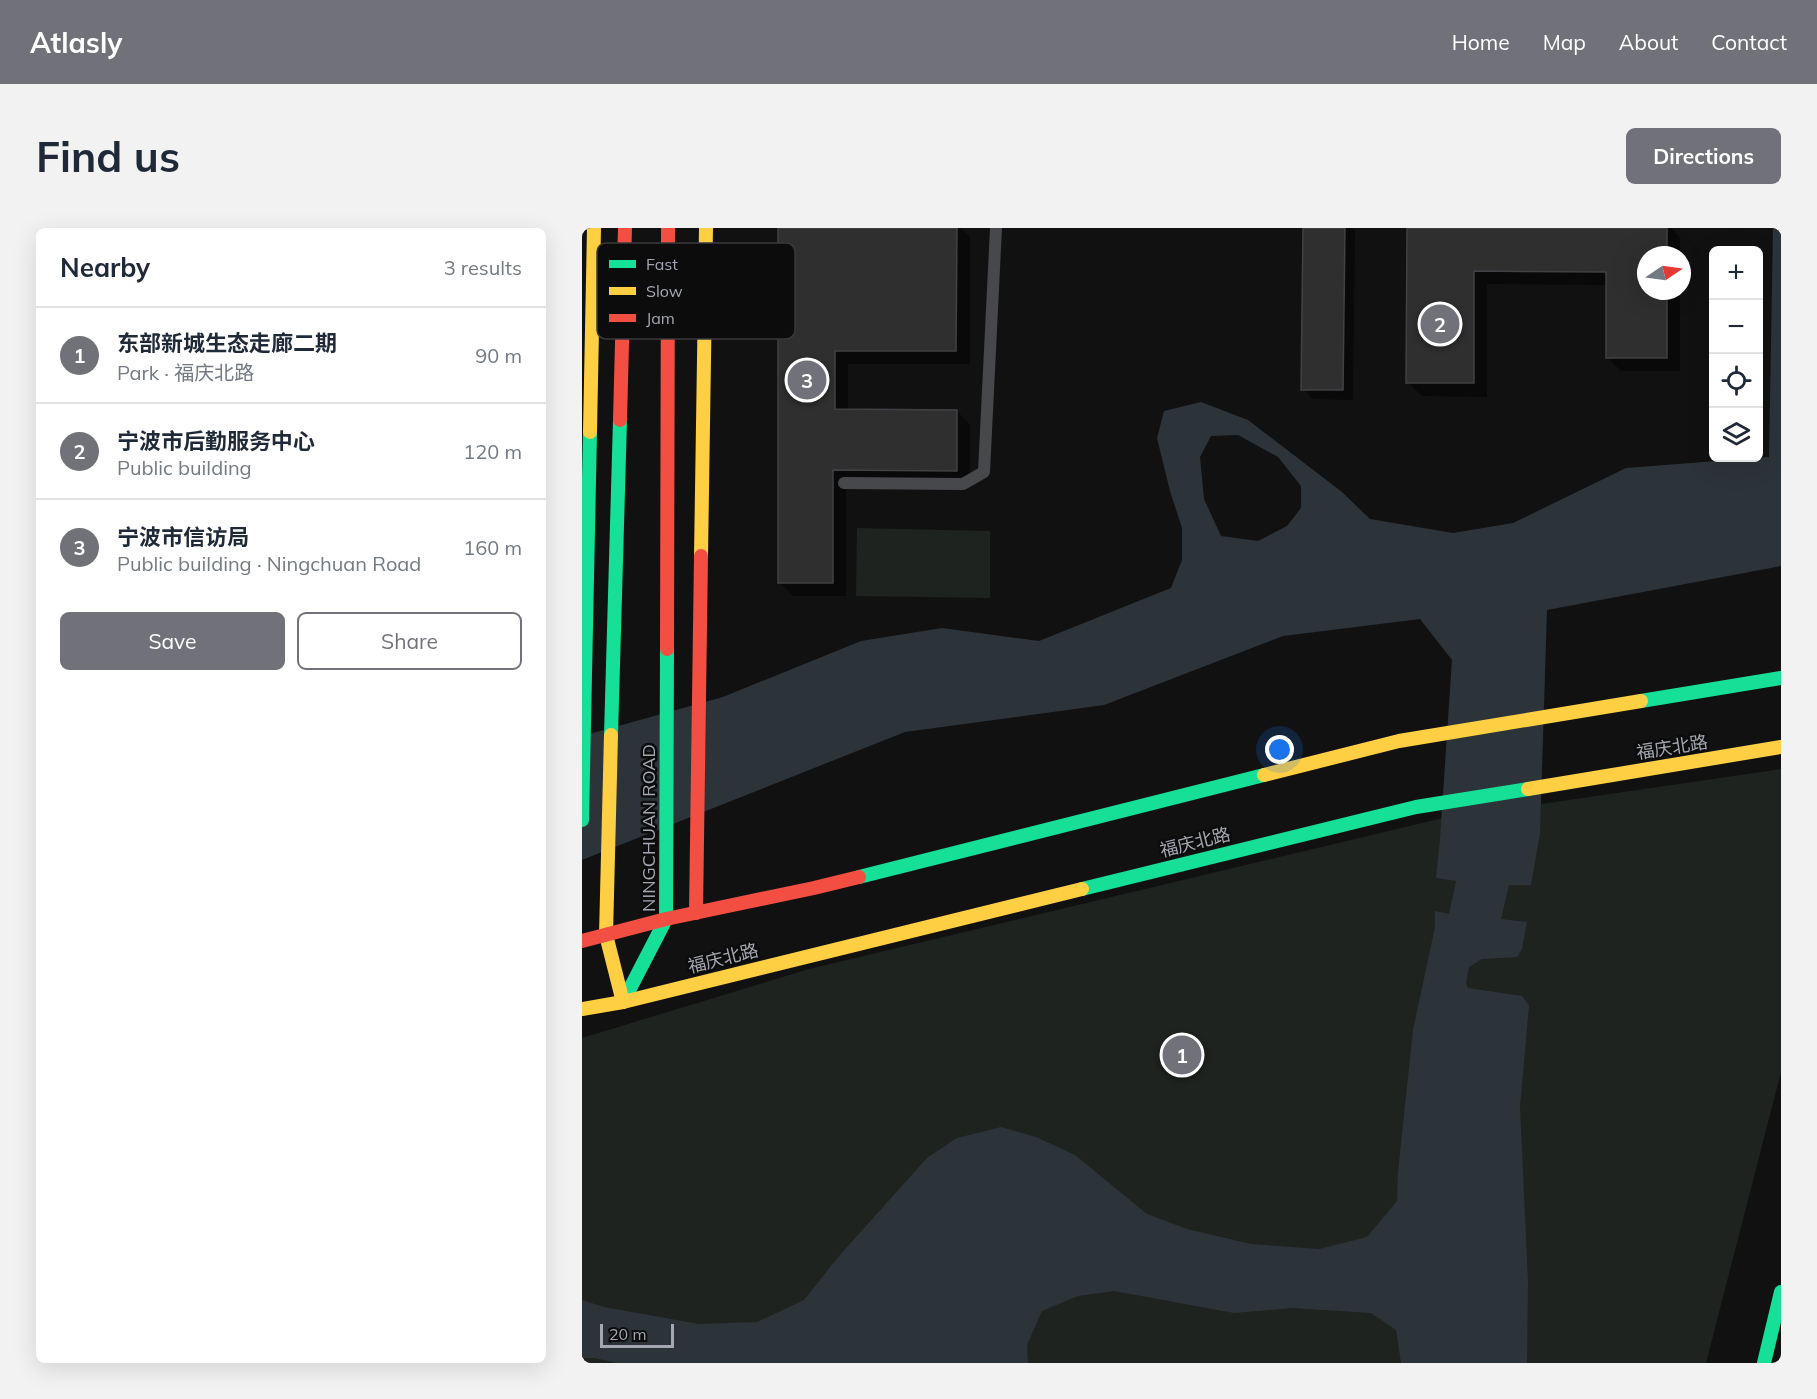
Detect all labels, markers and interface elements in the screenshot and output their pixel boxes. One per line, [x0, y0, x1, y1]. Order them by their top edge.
text: Atlasly [30, 25, 122, 60]
text: Home [1452, 29, 1510, 55]
text: Map [1543, 29, 1586, 55]
text: About [1619, 29, 1678, 55]
text: Contact [1711, 29, 1787, 55]
button: Directions [1626, 128, 1781, 184]
text: Find us [36, 130, 180, 183]
legend [597, 243, 795, 339]
north arrow [1637, 246, 1691, 300]
map controls [1709, 246, 1763, 462]
button: + [1709, 246, 1763, 300]
text: Nearby [60, 251, 150, 284]
text: Fast [646, 254, 678, 274]
text: 3 results [444, 255, 522, 280]
text: Slow [646, 281, 683, 301]
button: − [1709, 300, 1763, 354]
pin: 2 [1420, 302, 1460, 346]
text: Jam [646, 308, 675, 328]
text: 东部新城生态走廊二期 [117, 329, 337, 357]
text: 1 [74, 343, 86, 368]
text: 90 m [475, 343, 522, 368]
button: locate [1709, 354, 1763, 408]
pin: 3 [788, 358, 826, 402]
text: Park · 福庆北路 [117, 360, 254, 385]
button: layers [1709, 408, 1763, 462]
text: 宁波市后勤服务中心 [117, 427, 315, 455]
text: 2 [74, 439, 86, 464]
text: 120 m [463, 439, 522, 464]
text: Public building [117, 455, 252, 480]
text: 宁波市信访局 [117, 523, 249, 551]
text: 3 [74, 535, 86, 560]
text: 160 m [463, 535, 522, 560]
text: Public building · Ningchuan Road [117, 551, 421, 576]
button: Save [60, 612, 285, 670]
button: Share [297, 612, 522, 670]
street label: 福庆北路 [1635, 730, 1709, 764]
your location [1265, 735, 1294, 764]
street label: NINGCHUAN ROAD [637, 744, 660, 912]
street label: 福庆北路 [1157, 822, 1233, 862]
street label: 福庆北路 [685, 938, 761, 978]
pin: 1 [1162, 1032, 1202, 1078]
scale bar [600, 1321, 674, 1348]
text: 20 m [609, 1324, 646, 1344]

